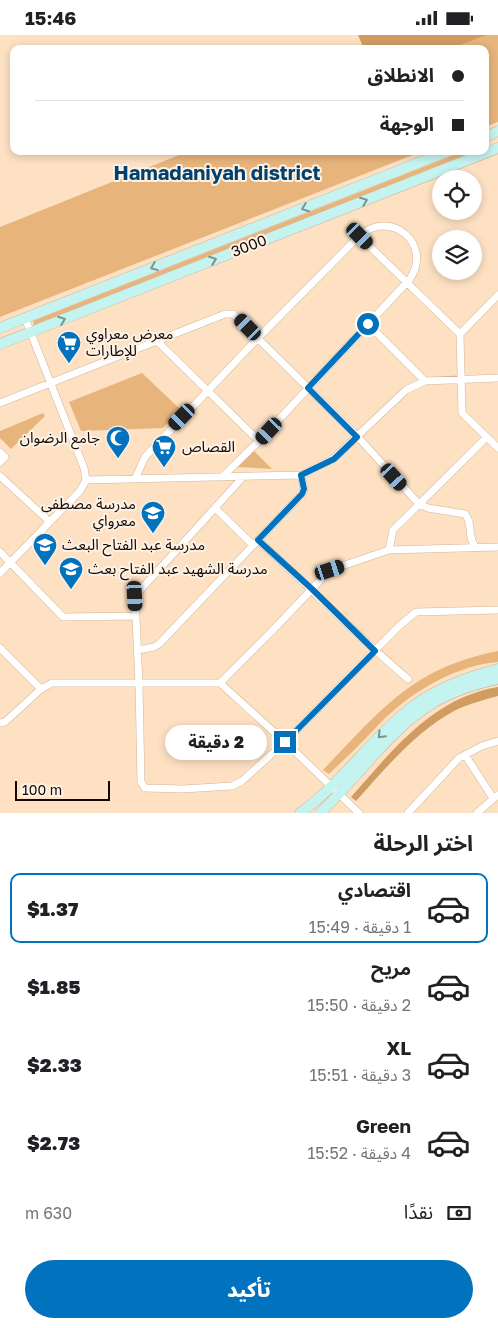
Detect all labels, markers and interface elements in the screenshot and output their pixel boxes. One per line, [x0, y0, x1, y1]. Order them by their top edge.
text: 15:46 [25, 6, 76, 29]
text: الانطلاق [368, 63, 434, 86]
text: الوجهة [380, 112, 434, 135]
district label: Hamadaniyah district [113, 160, 321, 184]
map controls [432, 170, 482, 280]
button: locate [432, 170, 482, 220]
one-way arrow [359, 197, 368, 207]
one-way arrow [301, 201, 310, 212]
car [344, 220, 375, 252]
street label: 3000 [228, 230, 269, 260]
button: layers [432, 230, 482, 280]
one-way arrow [208, 256, 217, 267]
one-way arrow [150, 261, 158, 271]
car [232, 311, 263, 343]
route start [357, 313, 379, 335]
one-way arrow [57, 316, 65, 326]
place label: معرض معراوي للإطارات [86, 324, 173, 361]
supermarket icon: معرض معراوي للإطارات [56, 330, 82, 364]
car [166, 401, 197, 433]
car [253, 415, 284, 447]
mosque icon: جامع الرضوان [105, 425, 131, 459]
place label: جامع الرضوان [20, 428, 100, 450]
supermarket icon: القصاص [151, 434, 177, 468]
place label: القصاص [182, 437, 235, 456]
car [378, 461, 409, 493]
place label: مدرسة مصطفى معرواي [41, 494, 136, 532]
school or university icon: مدرسة مصطفى معرواي [140, 500, 166, 534]
school or university icon: مدرسة عبد الفتاح البعث [32, 532, 58, 566]
place label: مدرسة عبد الفتاح البعث [62, 535, 205, 557]
school or university icon: مدرسة الشهيد عبد الفتاح بعث [58, 556, 84, 590]
car [313, 558, 346, 582]
place label: مدرسة الشهيد عبد الفتاح بعث [88, 559, 268, 581]
car [126, 581, 143, 611]
callout: 2 دقيقة [165, 725, 268, 759]
one-way arrow [378, 729, 387, 738]
route end [274, 731, 296, 753]
text: 2 دقيقة [188, 732, 244, 752]
scale bar [15, 778, 110, 801]
text: 100 m [22, 781, 62, 798]
text: اختر الرحلة [374, 829, 473, 856]
text: اقتصادي [338, 878, 411, 901]
icon: car [426, 886, 471, 931]
text: $1.37 [27, 897, 78, 920]
text: 1 دقيقة · 15:49 [309, 917, 411, 937]
text: مريح [371, 956, 411, 979]
icon: car [426, 964, 471, 1009]
text: $1.85 [27, 975, 80, 998]
text: 2 دقيقة · 15:50 [307, 995, 411, 1015]
text: XL [386, 1036, 411, 1059]
icon: car [426, 1042, 471, 1087]
text: $2.33 [27, 1053, 82, 1076]
text: 3 دقيقة · 15:51 [309, 1065, 411, 1085]
text: Green [356, 1114, 411, 1137]
icon: car [426, 1120, 471, 1165]
text: $2.73 [27, 1131, 80, 1154]
text: 4 دقيقة · 15:52 [308, 1143, 411, 1163]
icon: cash [445, 1199, 473, 1227]
text: نقدًا [404, 1200, 433, 1223]
text: 630 m [25, 1203, 72, 1223]
button: تأكيد [25, 1260, 473, 1318]

